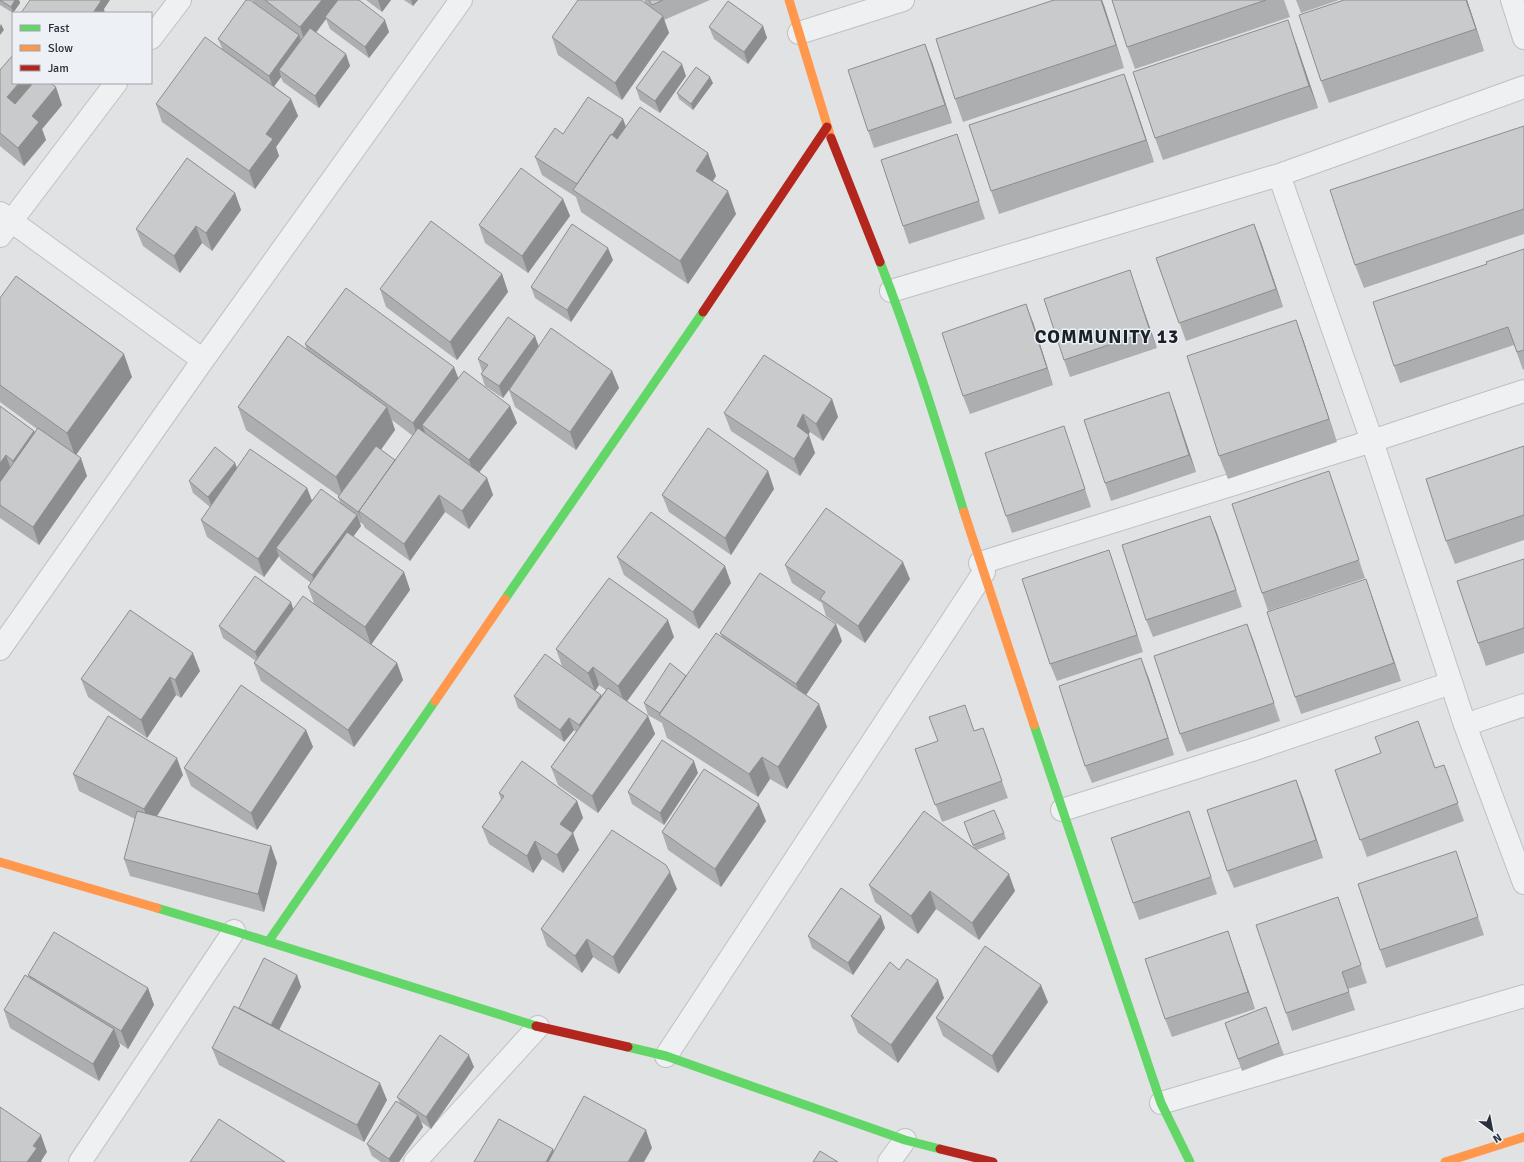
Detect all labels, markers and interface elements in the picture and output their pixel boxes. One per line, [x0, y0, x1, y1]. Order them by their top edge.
legend [12, 12, 152, 84]
text: Fast [48, 21, 69, 36]
text: Slow [48, 41, 73, 56]
text: Jam [48, 61, 69, 76]
district label: COMMUNITY 13 [1035, 325, 1179, 349]
north arrow [1472, 1110, 1512, 1150]
text: N [1490, 1131, 1504, 1146]

